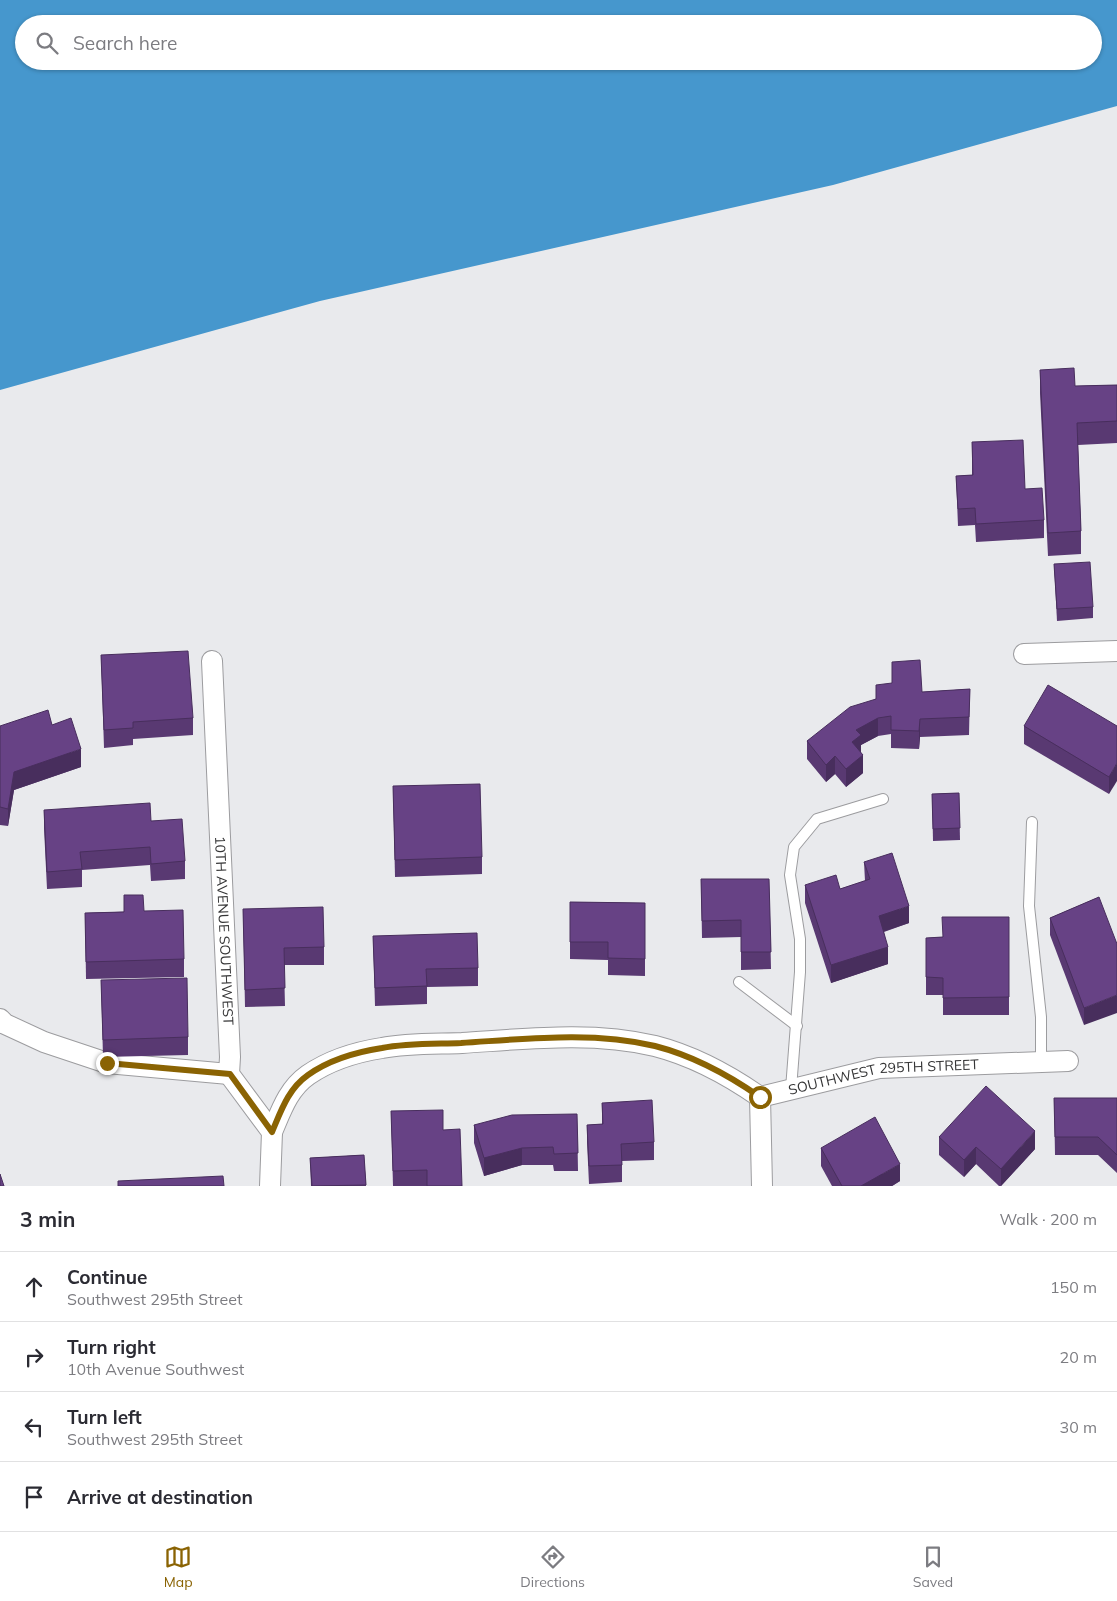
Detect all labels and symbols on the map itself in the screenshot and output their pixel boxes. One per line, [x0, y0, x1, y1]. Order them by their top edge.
street label: 10TH AVENUE SOUTHWEST [211, 836, 238, 1026]
route end [96, 1052, 119, 1075]
street label: SOUTHWEST 295TH STREET [786, 1055, 980, 1099]
route start [749, 1086, 772, 1109]

